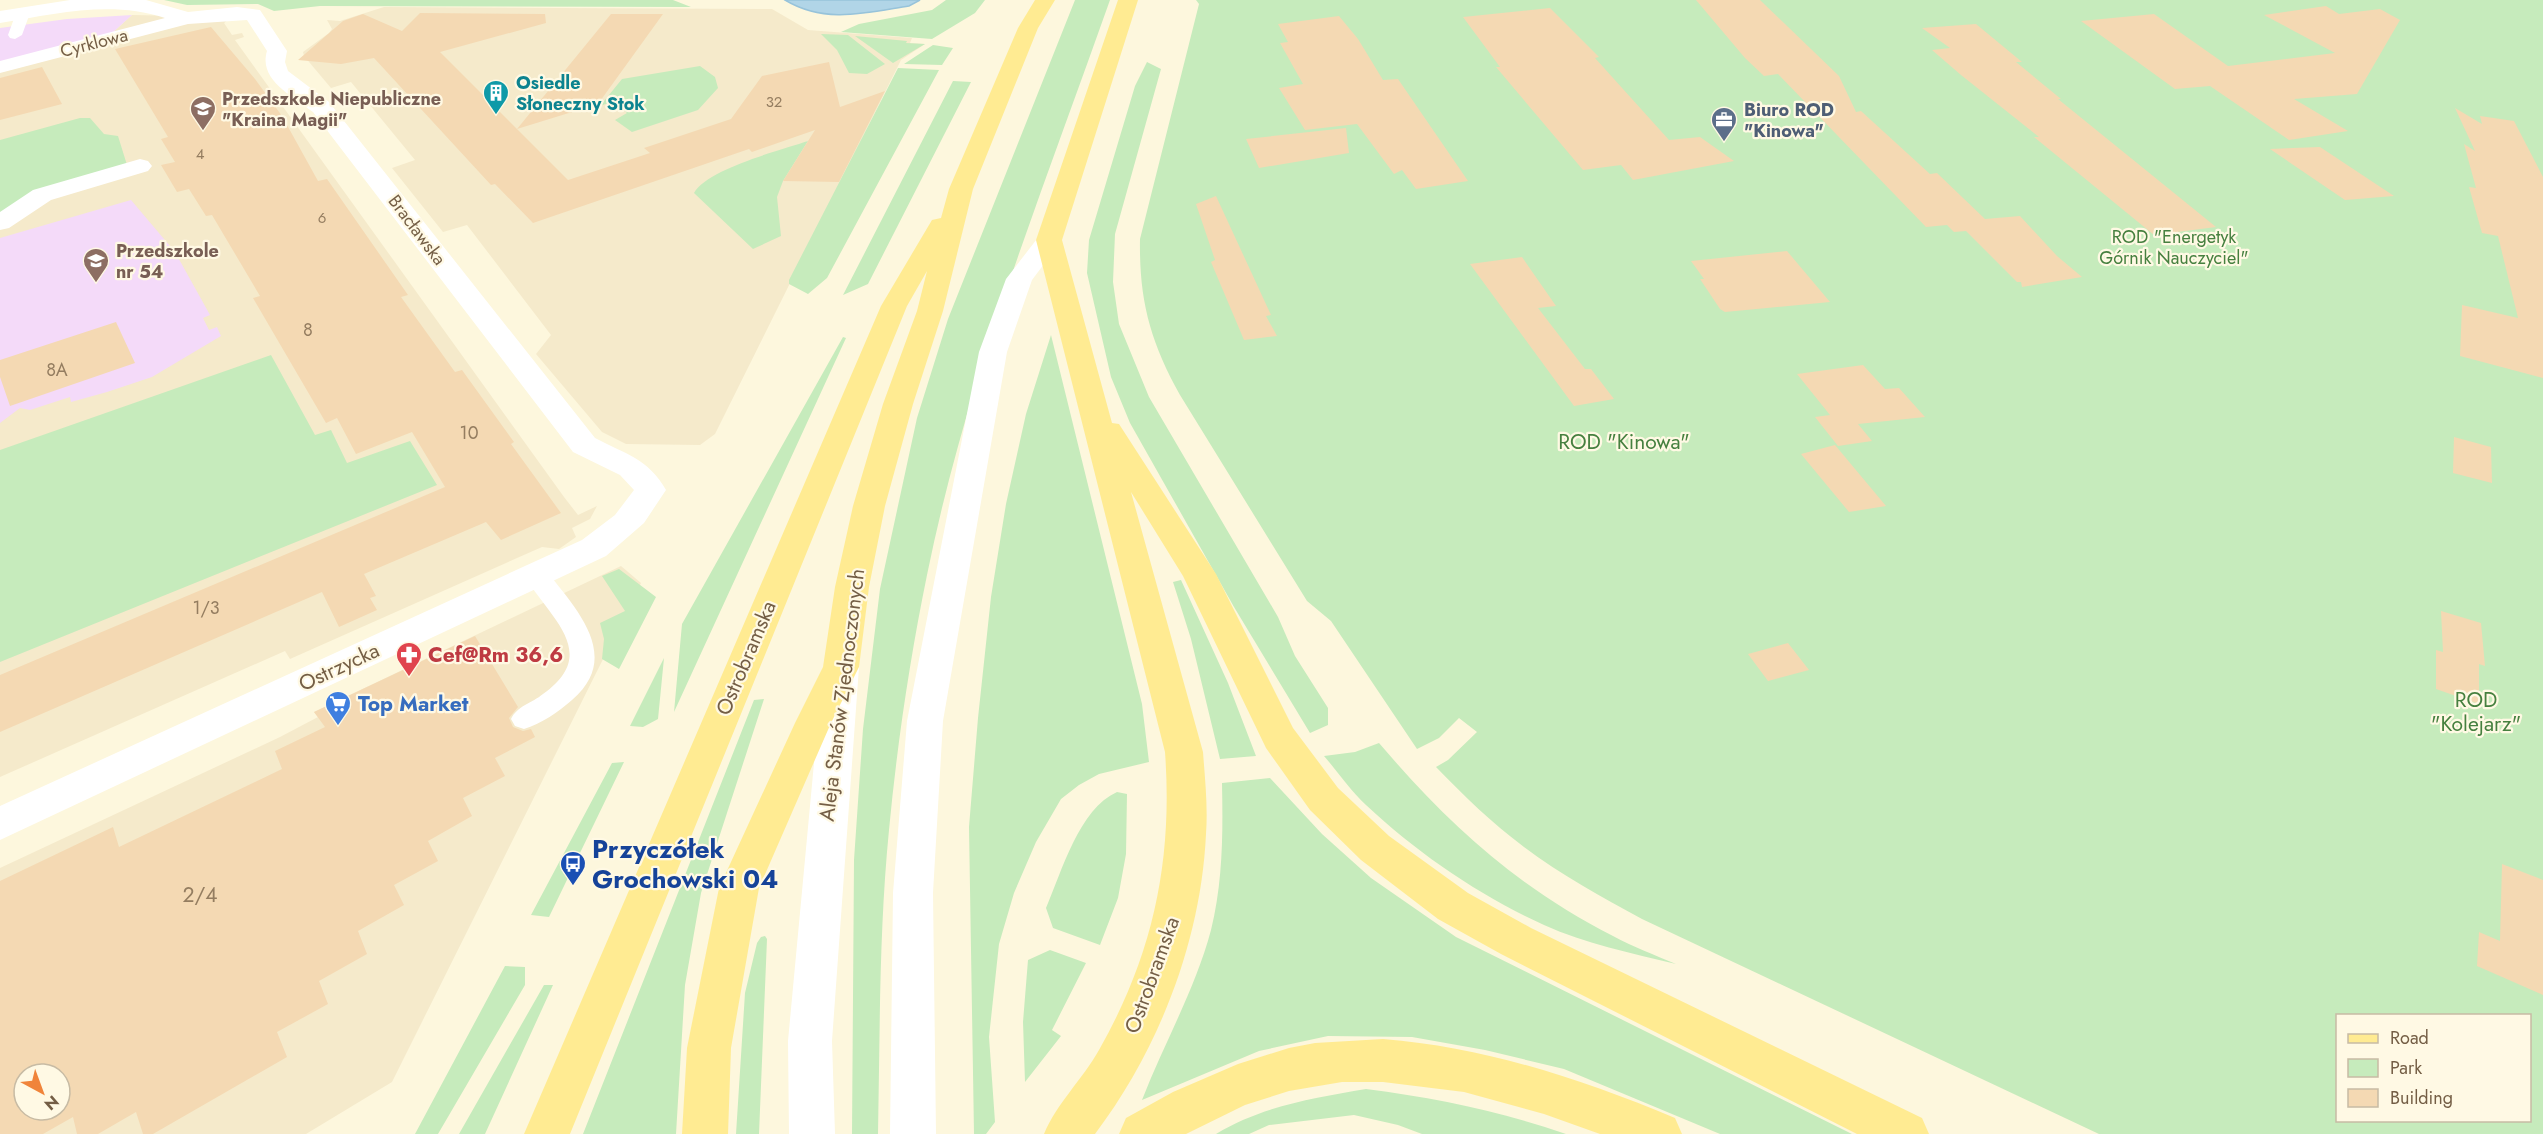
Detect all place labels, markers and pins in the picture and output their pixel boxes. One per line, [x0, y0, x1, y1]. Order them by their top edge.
place label: Osiedle Słoneczny Stok [516, 70, 645, 117]
building icon: Osiedle Słoneczny Stok [481, 78, 511, 116]
place label: Przedszkole Niepubliczne "Kraina Magii" [222, 86, 441, 133]
school or university icon: Przedszkole Niepubliczne "Kraina Magii" [188, 94, 218, 132]
place label: Biuro ROD "Kinowa" [1744, 97, 1834, 144]
office icon: Biuro ROD "Kinowa" [1709, 105, 1739, 143]
place label: Przedszkole nr 54 [116, 238, 219, 285]
school or university icon: Przedszkole nr 54 [81, 246, 111, 284]
pharmacy icon: Cef@Rm 36,6 [394, 640, 424, 678]
place label: Cef@Rm 36,6 [428, 640, 563, 670]
supermarket icon: Top Market [323, 689, 353, 727]
place label: Top Market [358, 689, 469, 719]
place label: Przyczółek Grochowski 04 [592, 830, 778, 898]
bus stop icon: Przyczółek Grochowski 04 [558, 849, 588, 887]

